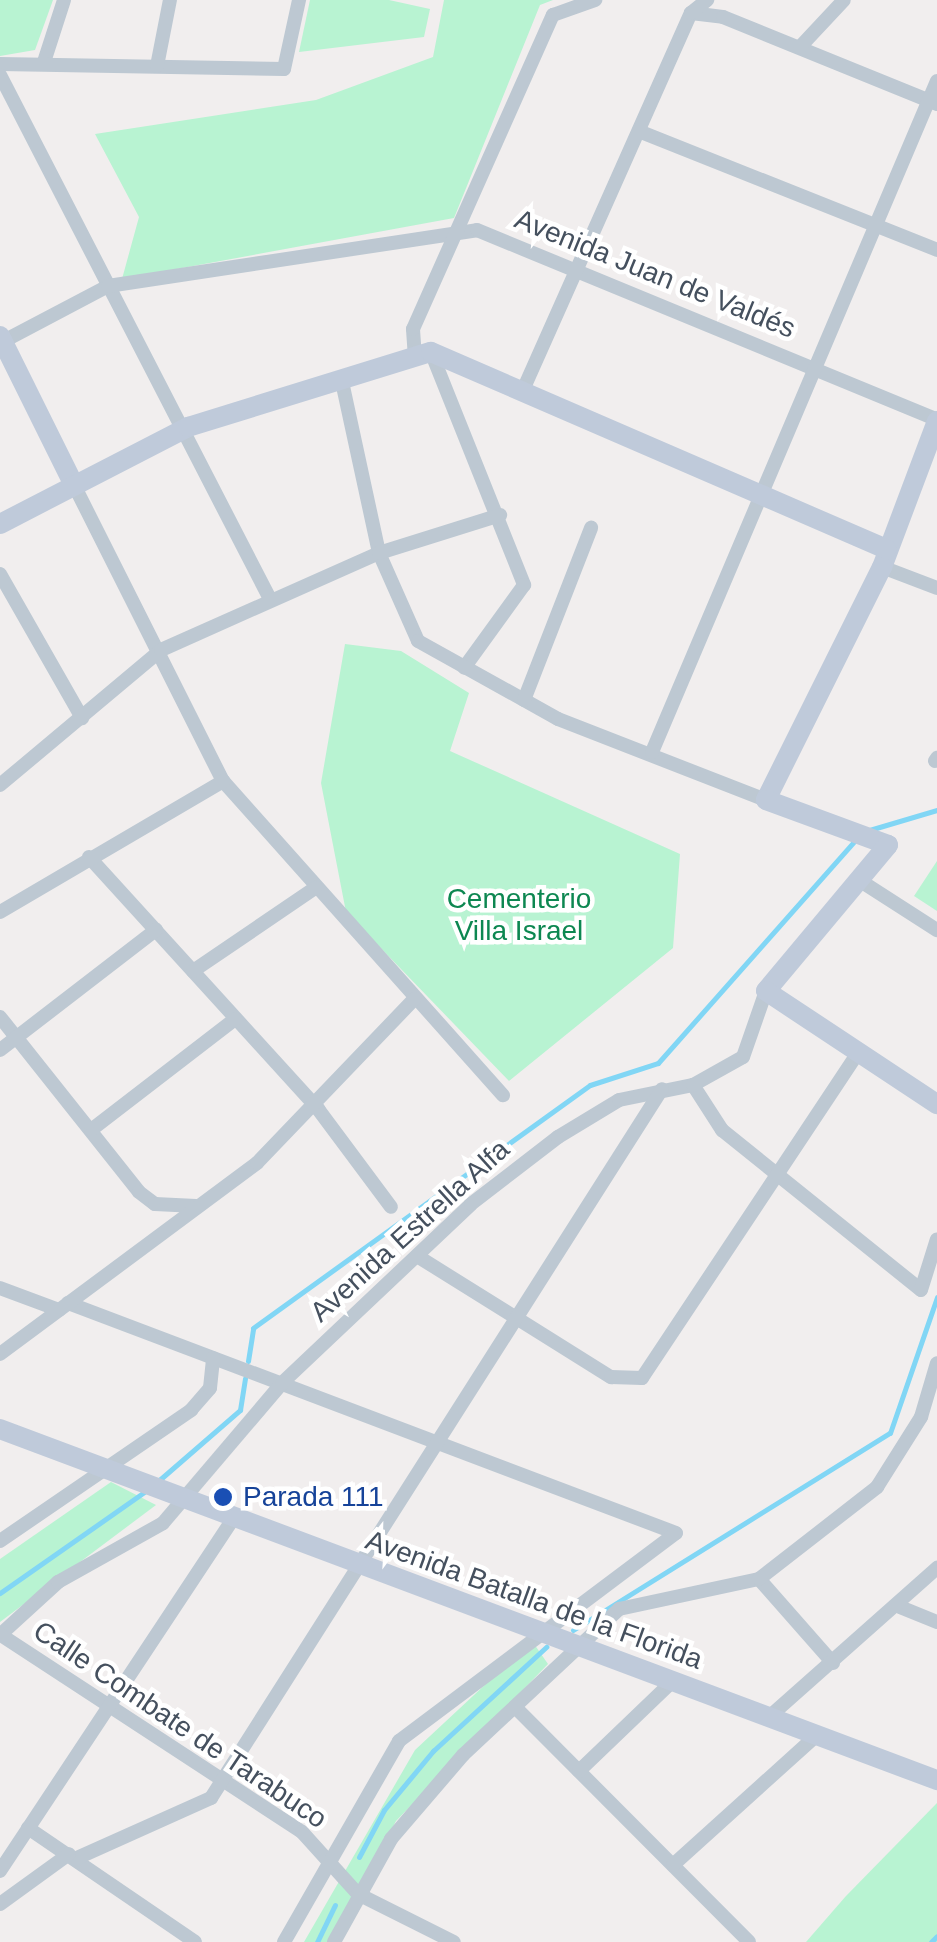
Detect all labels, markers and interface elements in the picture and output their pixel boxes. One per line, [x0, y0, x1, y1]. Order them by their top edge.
street label: Avenida Juan de Valdés [510, 202, 800, 346]
park label: Cementerio Villa Israel [447, 882, 591, 948]
street label: Avenida Estrella Alfa [303, 1132, 517, 1330]
place label: Parada 111 [243, 1480, 384, 1514]
marker: Parada 111 [212, 1486, 234, 1508]
street label: Avenida Batalla de la Florida [361, 1523, 707, 1677]
street label: Calle Combate de Tarabuco [27, 1614, 333, 1836]

